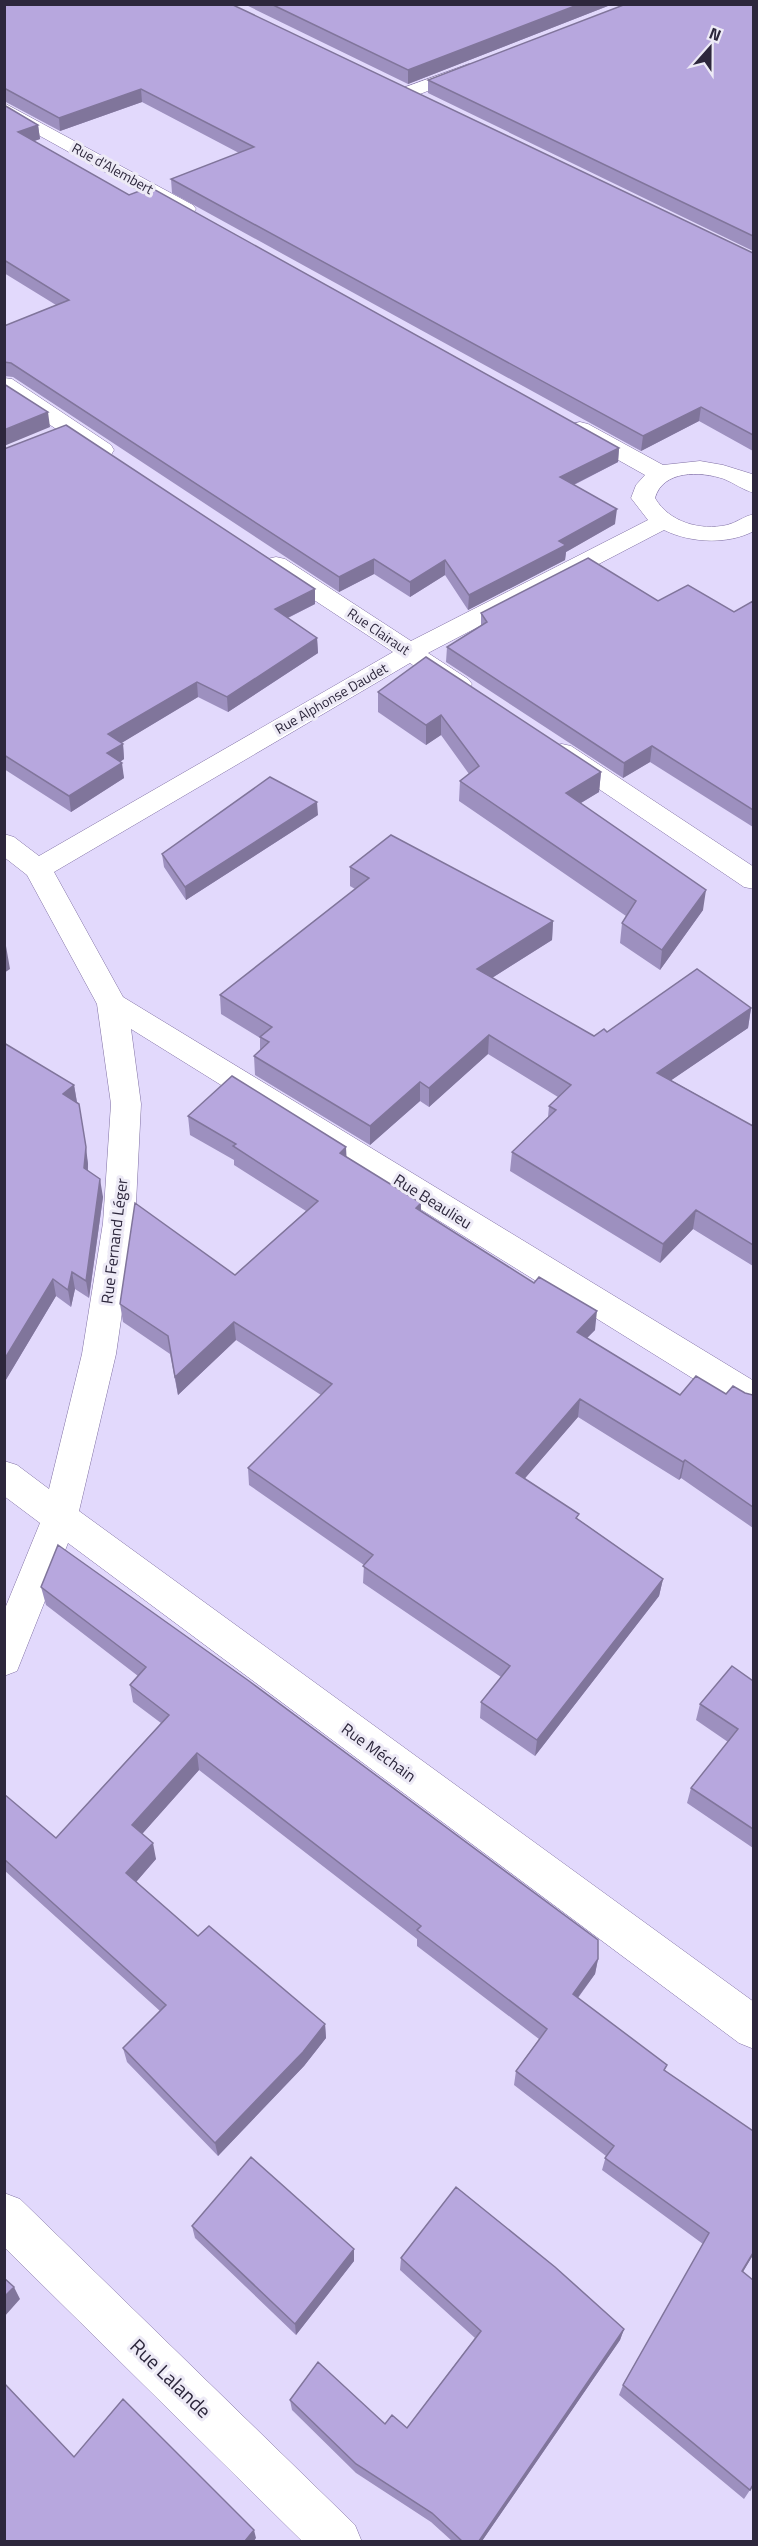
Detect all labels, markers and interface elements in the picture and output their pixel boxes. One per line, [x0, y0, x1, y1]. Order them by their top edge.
north arrow [680, 18, 740, 78]
text: N [706, 21, 725, 47]
street label: Rue d'Alembert [68, 137, 158, 199]
street label: Rue Clairaut [344, 602, 414, 660]
street label: Rue Alphonse Daudet [271, 657, 391, 739]
street label: Rue Beaulieu [389, 1167, 477, 1235]
street label: Rue Fernand Léger [94, 1176, 134, 1305]
street label: Rue Méchain [337, 1717, 421, 1787]
street label: Rue Lalande [123, 2331, 219, 2425]

